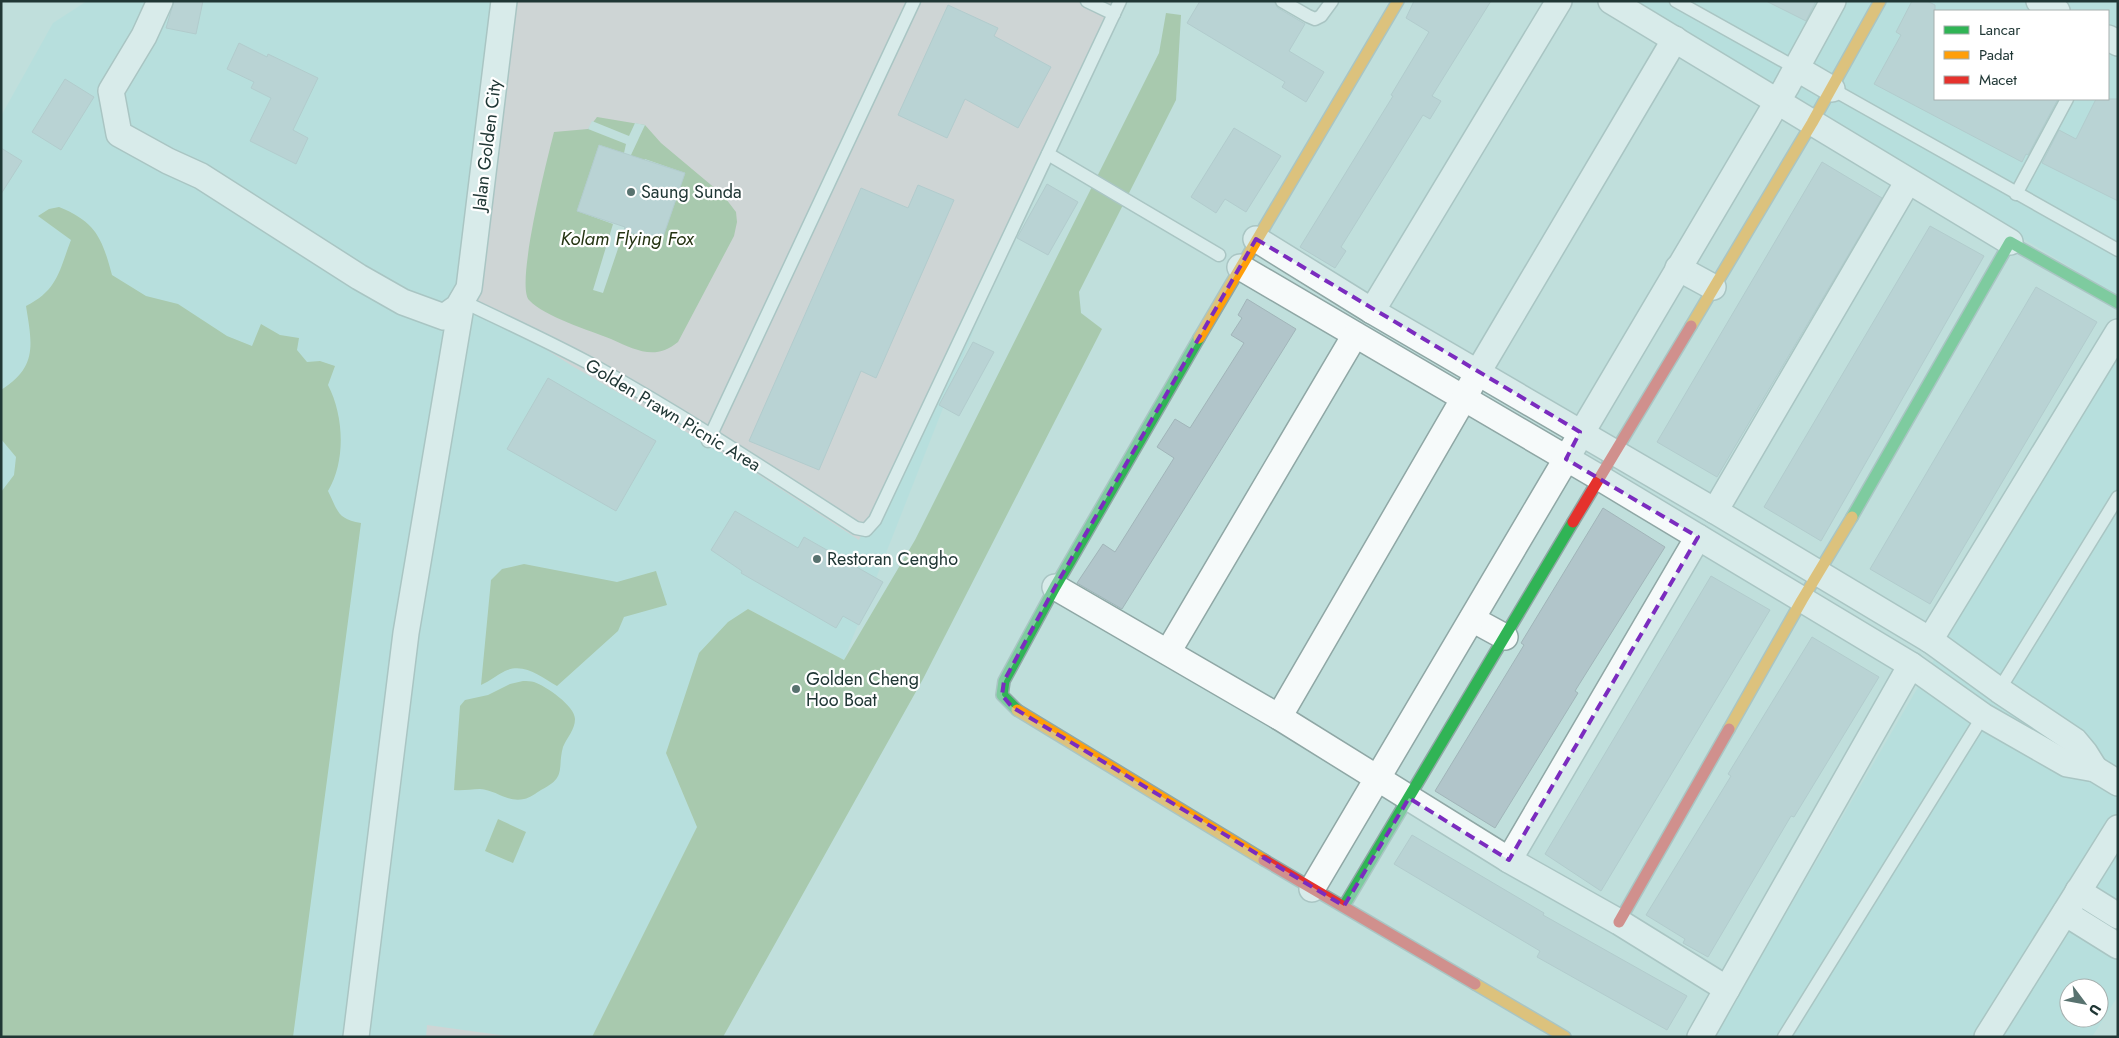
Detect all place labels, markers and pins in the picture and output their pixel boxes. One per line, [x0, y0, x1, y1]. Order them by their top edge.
place label: Saung Sunda [641, 179, 742, 205]
marker: Saung Sunda [625, 186, 637, 198]
place label: Restoran Cengho [827, 546, 958, 572]
marker: Restoran Cengho [811, 553, 823, 565]
place label: Golden Cheng Hoo Boat [806, 666, 919, 713]
marker: Golden Cheng Hoo Boat [790, 683, 802, 695]

